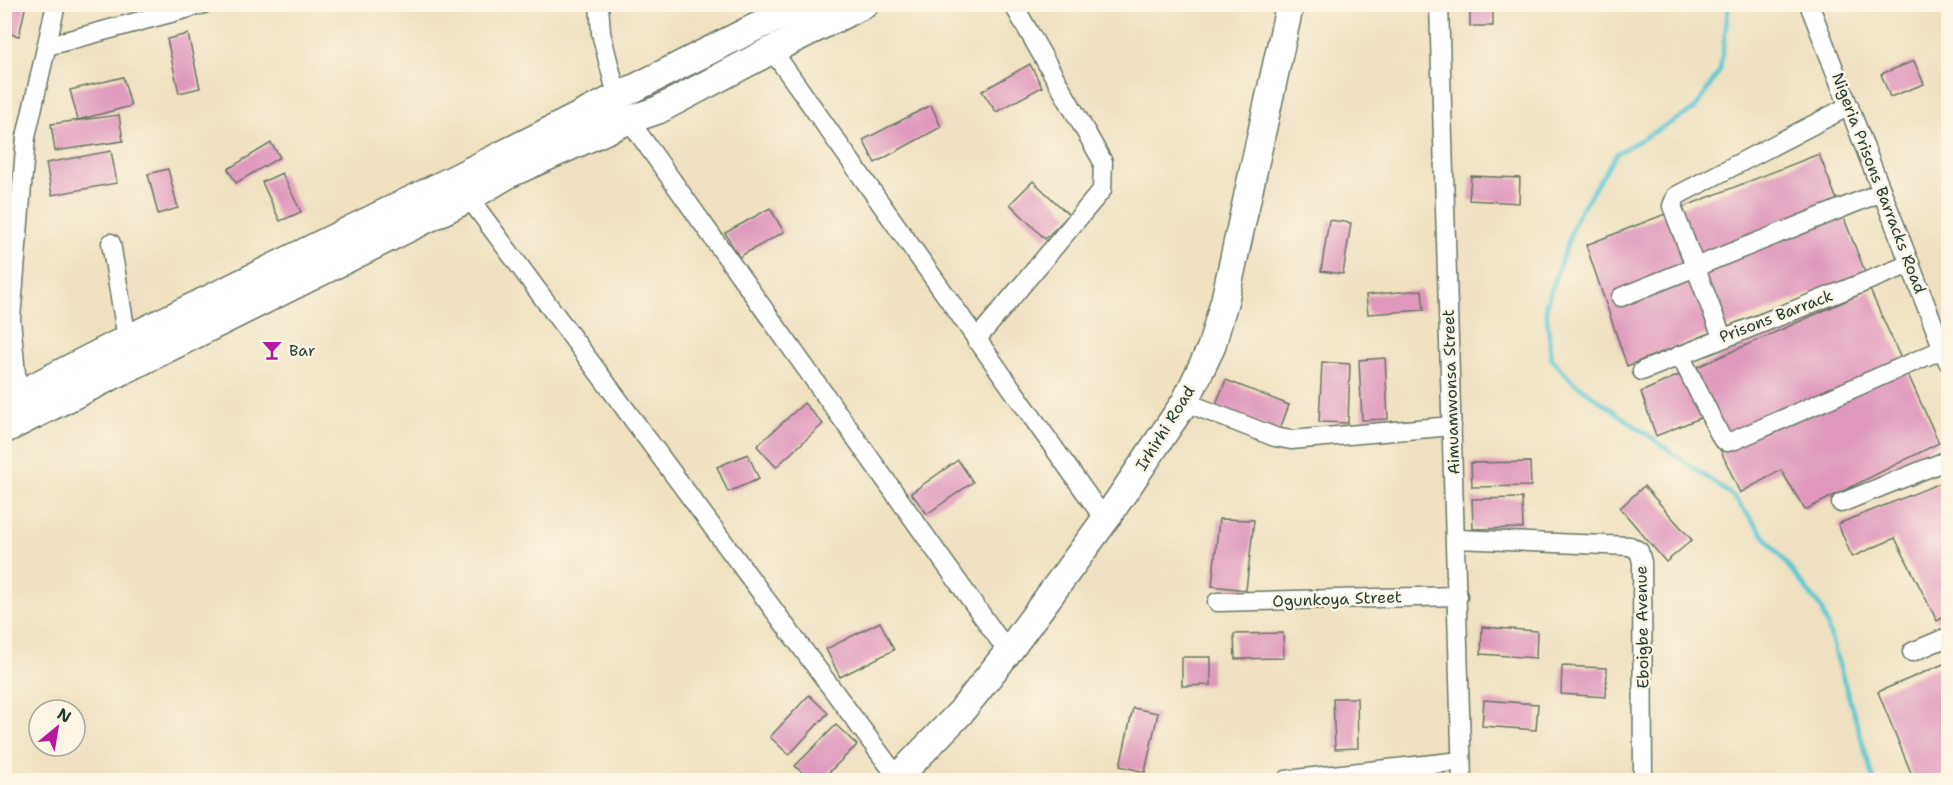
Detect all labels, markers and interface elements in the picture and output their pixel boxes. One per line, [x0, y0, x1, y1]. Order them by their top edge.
street label: Nigeria Prisons Barracks Road [1827, 70, 1931, 296]
street label: Prisons Barrack [1716, 285, 1836, 347]
street label: Aimuamwonsa Street [1438, 309, 1464, 475]
bar icon: Bar [260, 338, 284, 362]
place label: Bar [289, 340, 316, 361]
street label: Irhirhi Road [1131, 382, 1199, 474]
street label: Eboigbe Avenue [1630, 565, 1654, 689]
street label: Ogunkoya Street [1272, 586, 1402, 612]
north arrow [27, 698, 87, 758]
text: N [54, 703, 75, 728]

